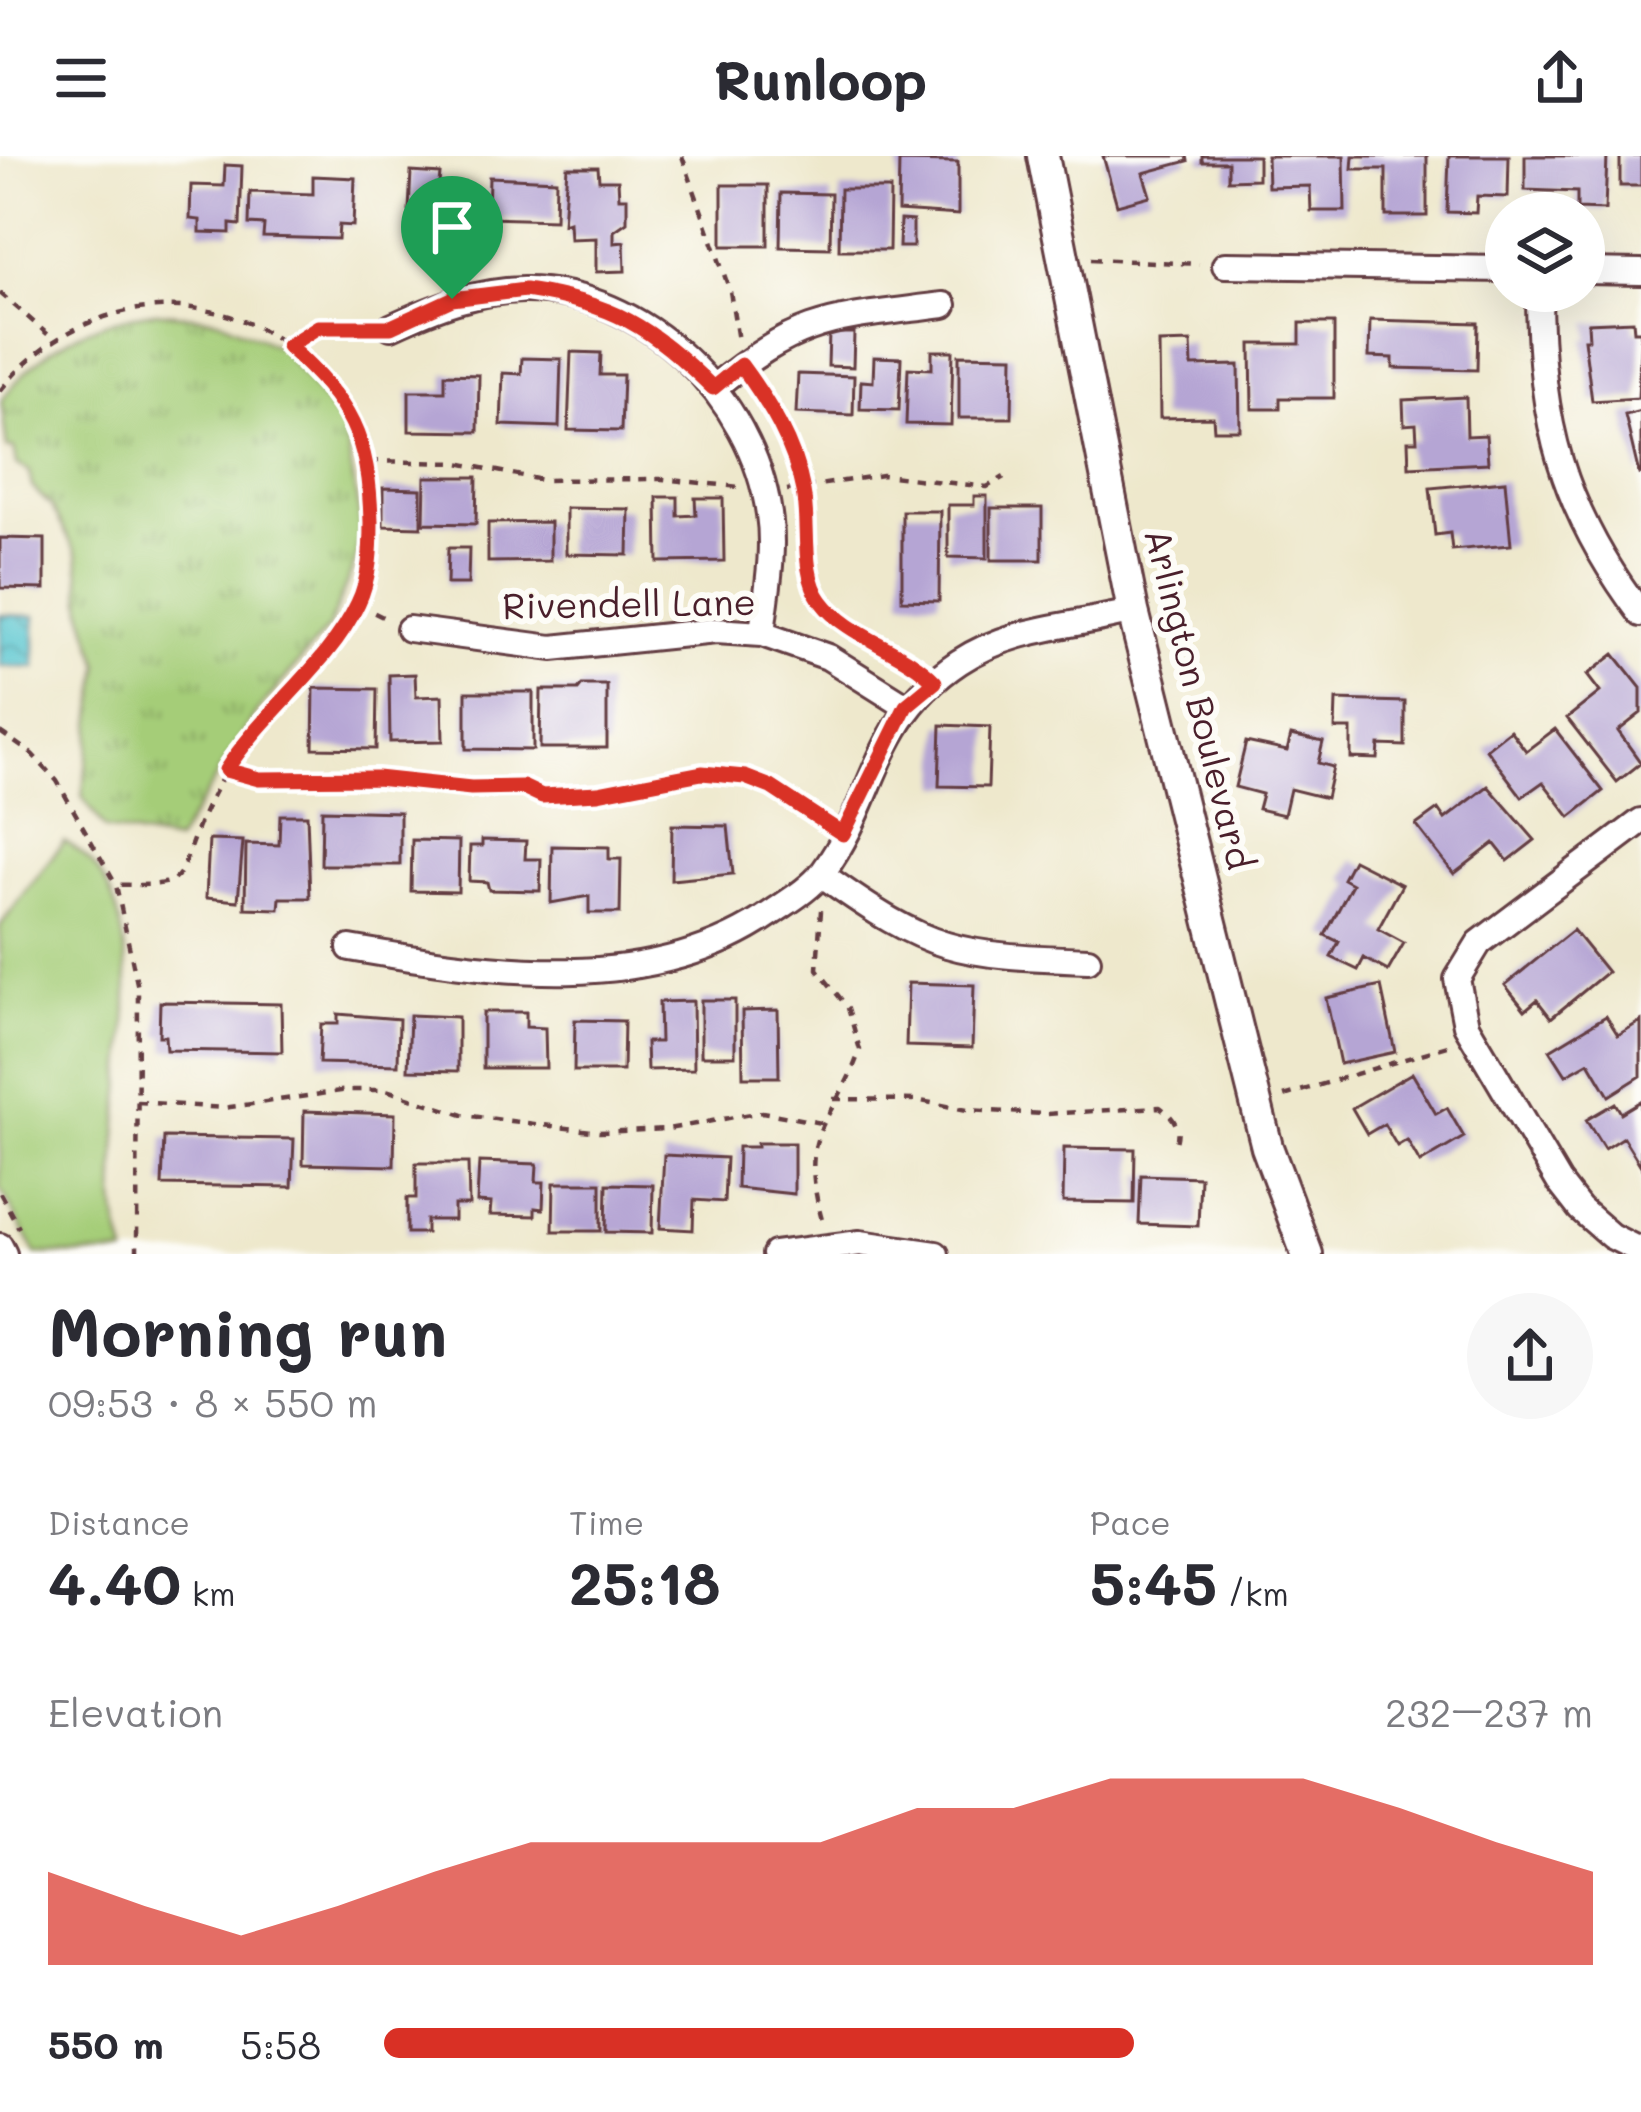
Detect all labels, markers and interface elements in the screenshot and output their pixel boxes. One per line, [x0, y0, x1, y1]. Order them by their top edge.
text: Runloop [714, 43, 927, 114]
icon: menu [48, 45, 114, 111]
icon: share [1527, 45, 1593, 111]
pin [401, 176, 503, 299]
map controls [1485, 192, 1605, 312]
button: layers [1485, 192, 1605, 312]
icon: arrive [419, 194, 485, 260]
street label: Arlington Boulevard [1135, 523, 1266, 874]
street label: Rivendell Lane [502, 577, 756, 628]
text: Morning run [48, 1288, 447, 1374]
button: share [1467, 1293, 1593, 1419]
text: 09:53 · 8 × 550 m [48, 1376, 377, 1427]
text: Distance [48, 1500, 190, 1543]
text: Time [569, 1500, 644, 1543]
text: Pace [1090, 1500, 1171, 1543]
text: 4.40 [48, 1543, 181, 1621]
text: 25:18 [569, 1543, 720, 1621]
text: 5:45 [1090, 1543, 1217, 1621]
text: km [181, 1571, 236, 1614]
text: /km [1217, 1571, 1289, 1614]
text: Elevation [48, 1686, 223, 1737]
text: 232–237 m [1385, 1686, 1593, 1737]
text: 550 m [48, 2018, 164, 2069]
text: 5:58 [240, 2018, 321, 2069]

